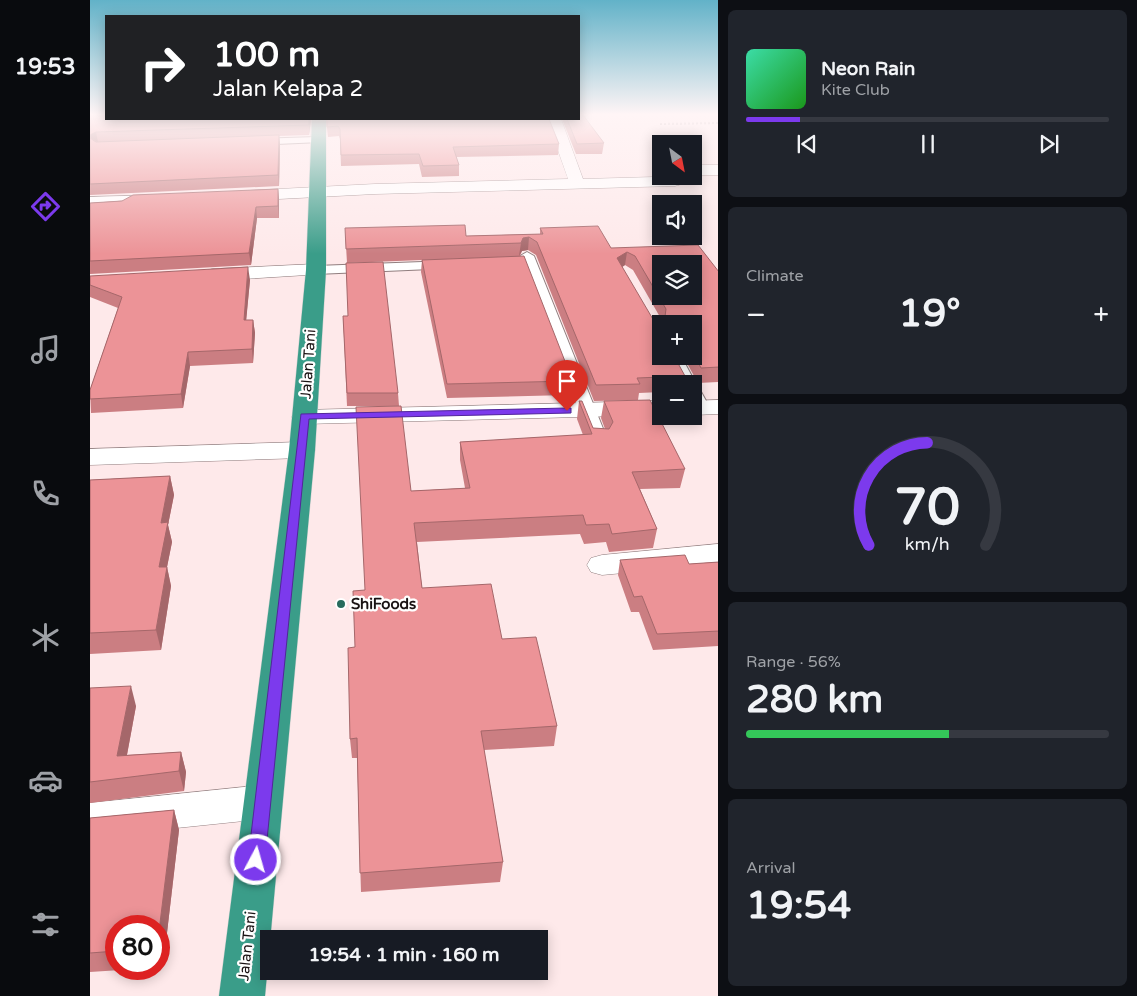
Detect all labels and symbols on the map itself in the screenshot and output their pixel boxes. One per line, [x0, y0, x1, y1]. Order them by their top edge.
north arrow [652, 135, 702, 185]
street label: Jalan Tani [297, 329, 319, 399]
pin [546, 360, 588, 411]
place label: ShiFoods [351, 595, 416, 613]
marker: ShiFoods [335, 598, 347, 610]
position arrow [229, 833, 281, 885]
street label: Jalan Tani [234, 910, 260, 982]
speed limit sign: 80 [105, 915, 170, 980]

